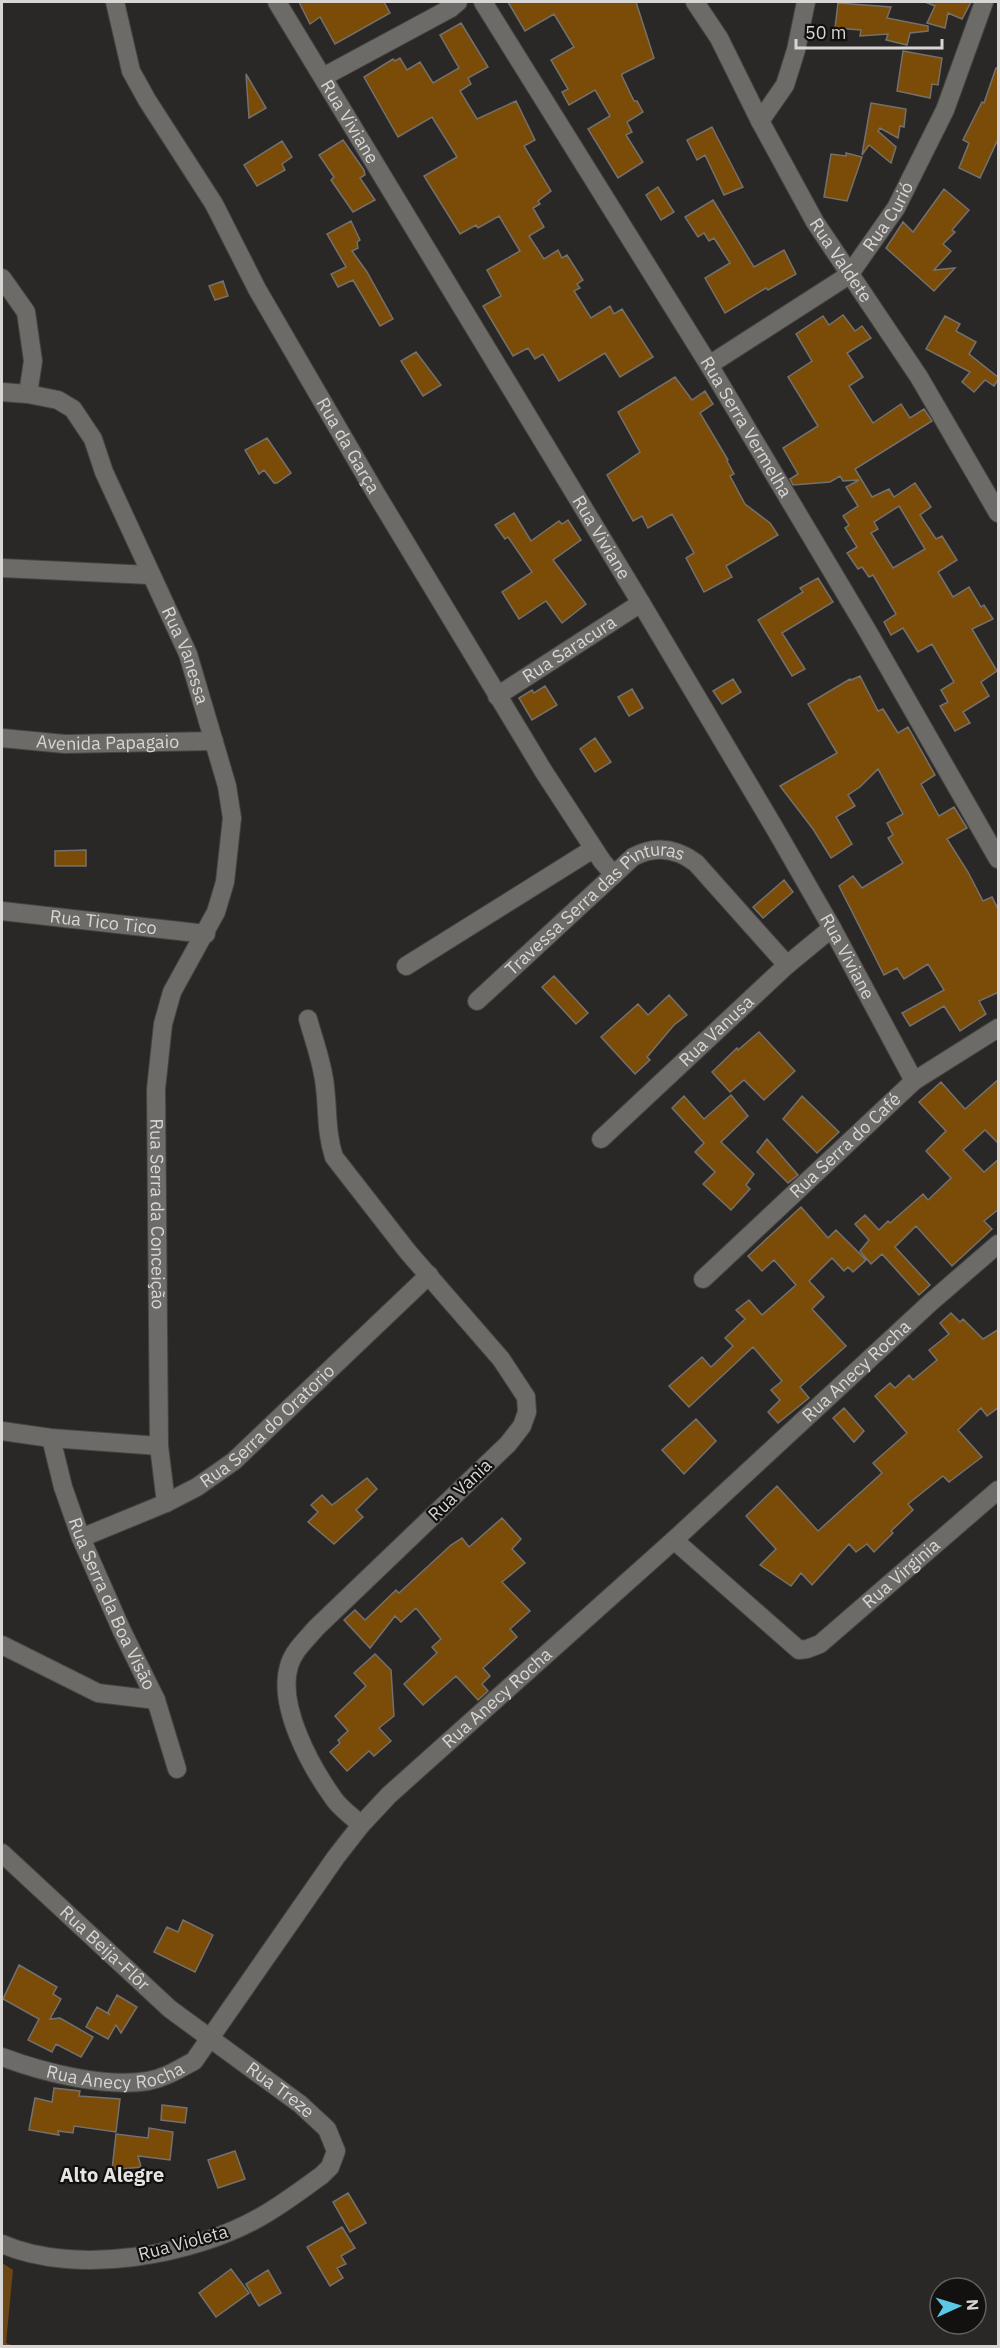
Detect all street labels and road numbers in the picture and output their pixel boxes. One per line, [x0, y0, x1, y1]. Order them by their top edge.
street label: Rua Viviane [316, 75, 384, 168]
street label: Rua Curió [857, 178, 918, 256]
street label: Rua Valdete [805, 213, 878, 307]
street label: Rua Serra Vermelha [696, 352, 798, 502]
street label: Rua da Garça [312, 393, 386, 498]
street label: Rua Viviane [567, 491, 636, 584]
street label: Rua Vanessa [157, 603, 214, 707]
street label: Rua Saracura [518, 610, 621, 688]
street label: Avenida Papagaio [35, 729, 179, 755]
street label: Travessa Serra das Pinturas [500, 837, 689, 980]
street label: Rua Tico Tico [49, 904, 158, 939]
street label: Rua Viviane [815, 909, 880, 1003]
street label: Rua Vanusa [674, 990, 759, 1071]
street label: Rua Serra do Café [784, 1087, 905, 1203]
street label: Rua Serra da Conceição [145, 1118, 170, 1309]
street label: Rua Anecy Rocha [797, 1314, 916, 1427]
street label: Rua Serra do Oratorio [195, 1359, 339, 1493]
street label: Rua Vania [423, 1453, 497, 1526]
street label: Rua Serra da Boa Visão [64, 1514, 161, 1694]
street label: Rua Virginia [857, 1533, 945, 1613]
street label: Rua Anecy Rocha [437, 1642, 557, 1753]
street label: Rua Beija-Flôr [55, 1900, 155, 1996]
street label: Rua Anecy Rocha [44, 2056, 188, 2094]
street label: Rua Treze [242, 2057, 320, 2123]
street label: Rua Violeta [136, 2219, 231, 2266]

